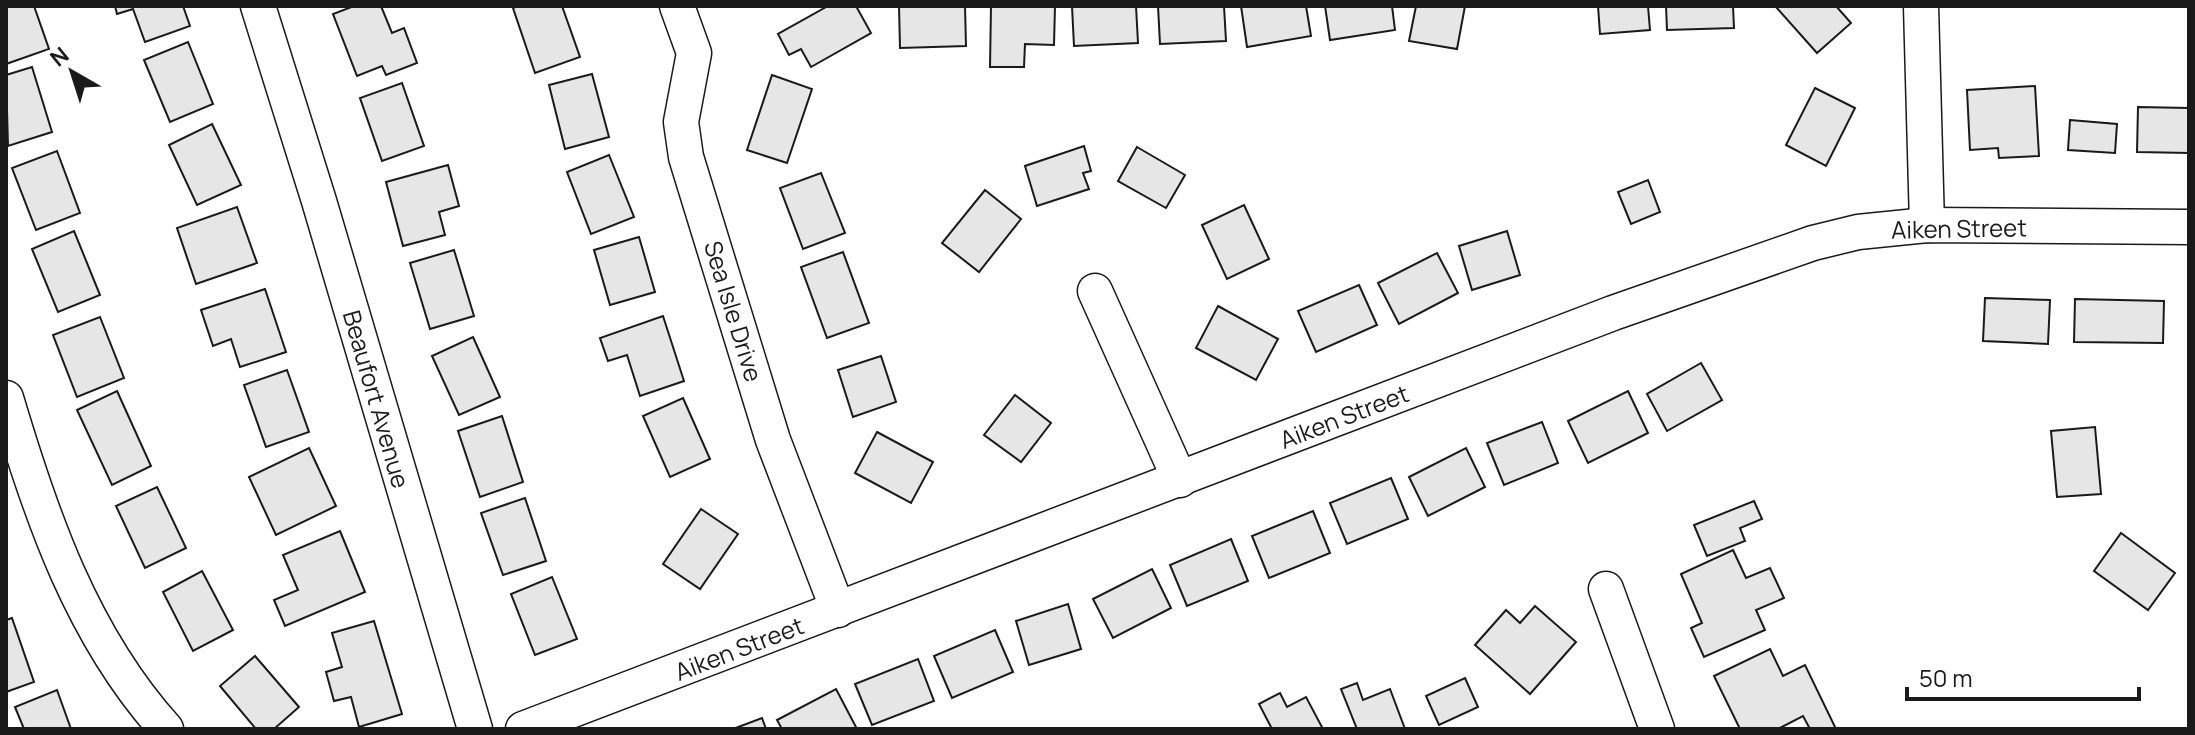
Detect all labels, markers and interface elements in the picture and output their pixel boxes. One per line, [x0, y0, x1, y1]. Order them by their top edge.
north arrow [32, 32, 112, 112]
text: N [44, 40, 75, 73]
street label: Aiken Street [1891, 210, 2027, 246]
street label: Sea Isle Drive [697, 237, 771, 385]
street label: Beaufort Avenue [336, 306, 418, 492]
street label: Aiken Street [1275, 376, 1413, 456]
street label: Aiken Street [670, 608, 808, 688]
scale bar [1907, 651, 2139, 701]
text: 50 m [1919, 661, 1973, 694]

